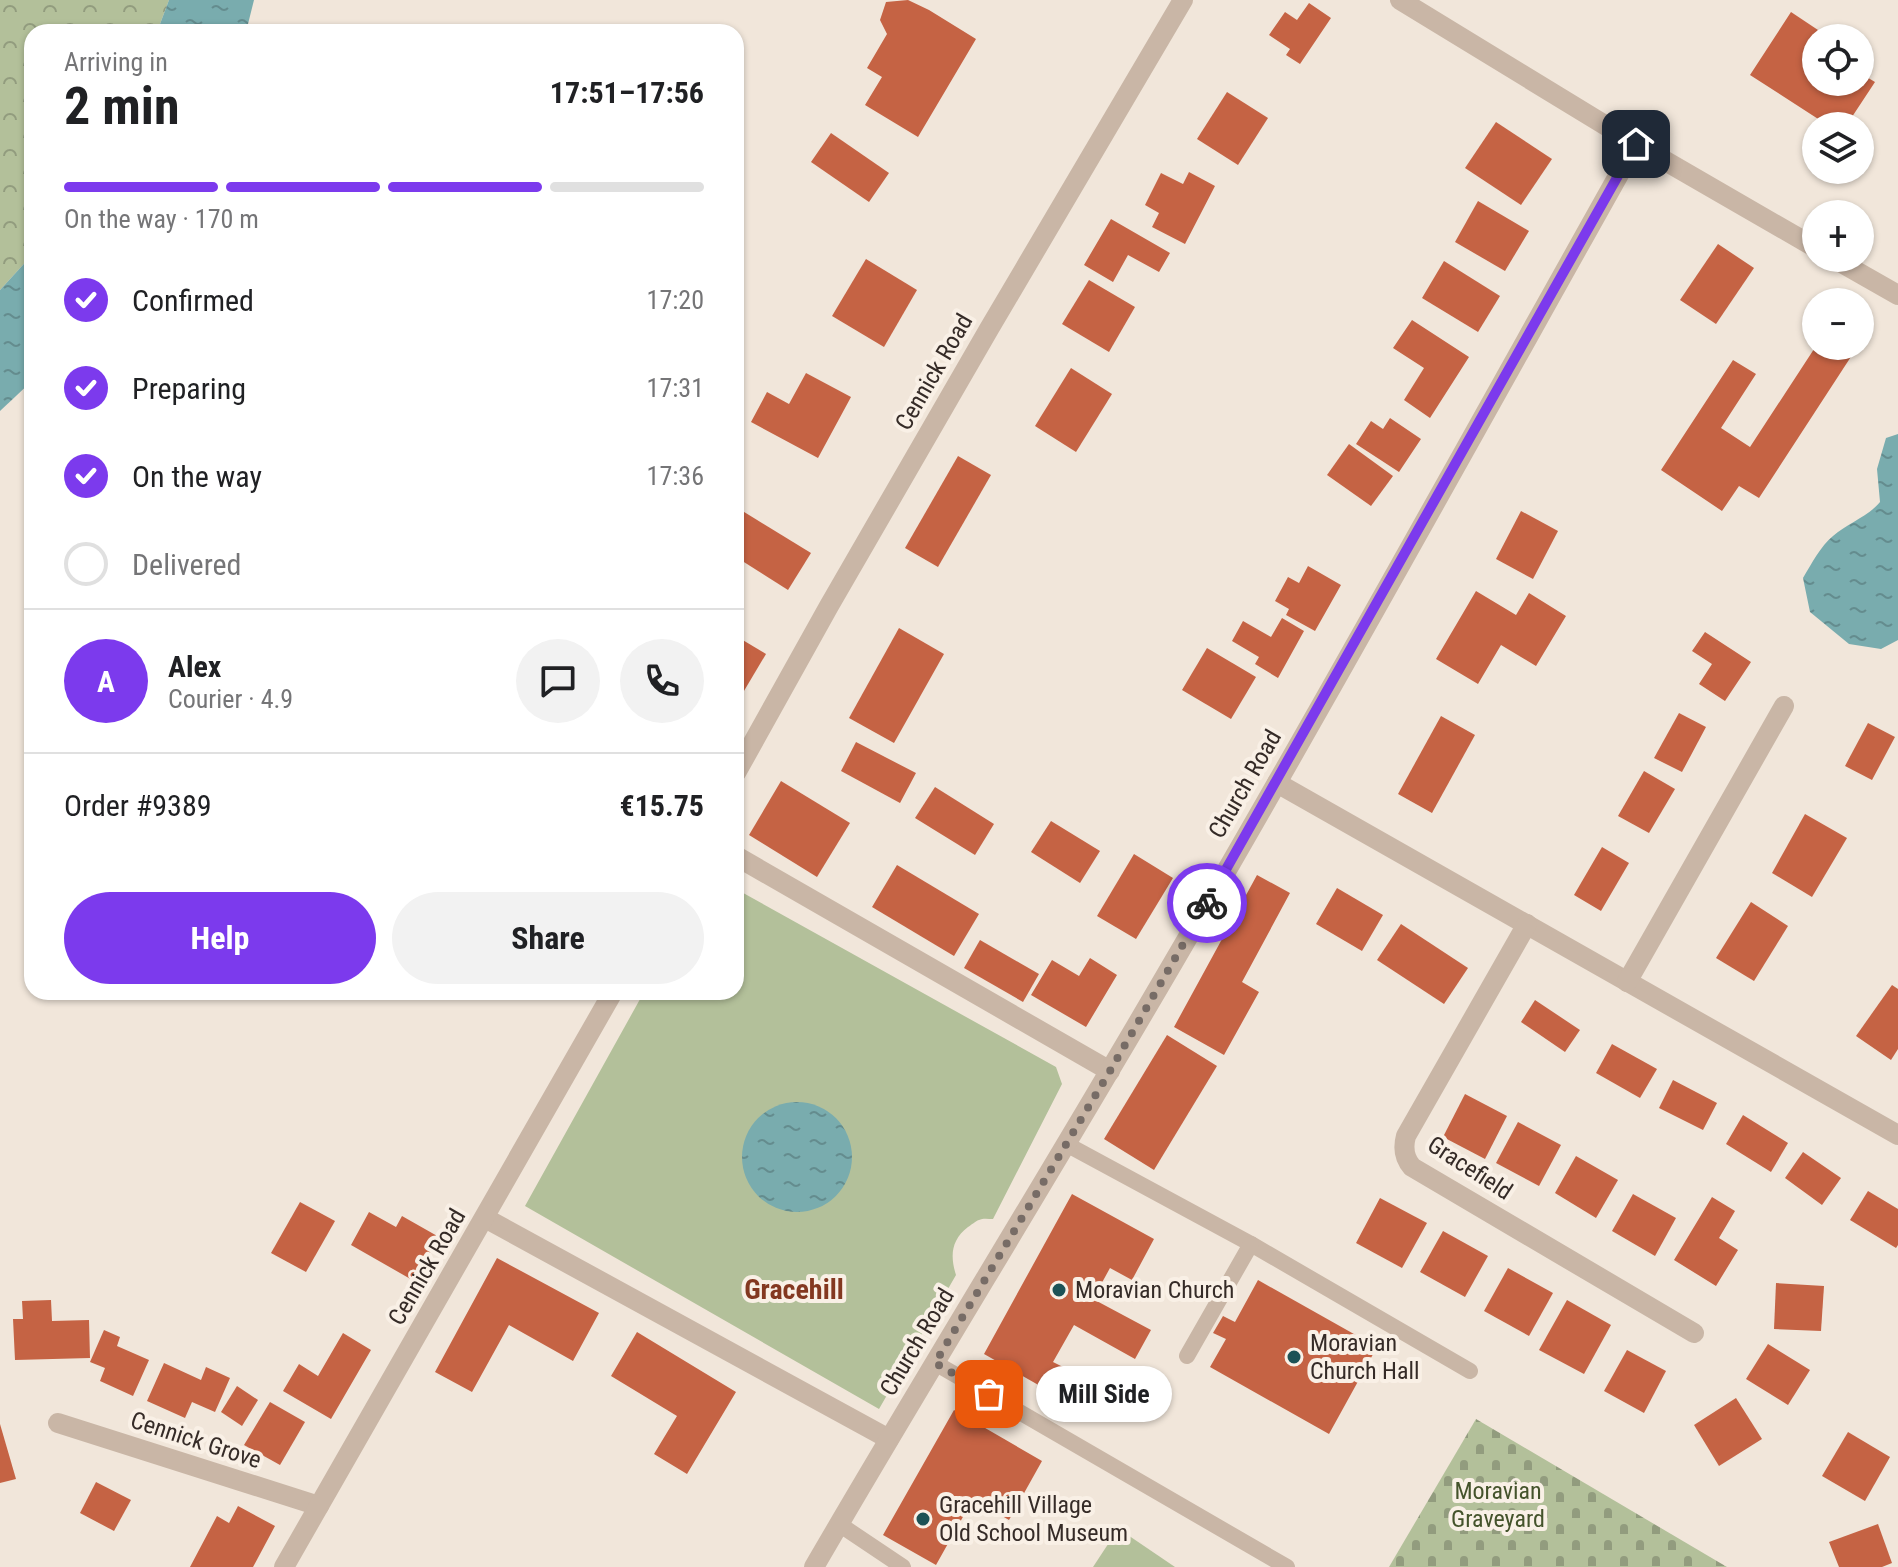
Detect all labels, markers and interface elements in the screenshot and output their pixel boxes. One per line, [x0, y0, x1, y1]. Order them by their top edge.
map controls [1802, 24, 1874, 360]
button: locate [1802, 24, 1874, 96]
text: Arriving in [64, 47, 168, 77]
text: 17:51–17:56 [550, 75, 704, 110]
text: 2 min [64, 76, 180, 137]
pin [1602, 110, 1670, 178]
button: layers [1802, 112, 1874, 184]
icon: home [1614, 122, 1658, 166]
button: + [1802, 200, 1874, 272]
text: On the way · 170 m [64, 204, 259, 234]
icon: check [64, 278, 108, 322]
text: Confirmed [132, 283, 254, 318]
text: 17:20 [647, 285, 704, 315]
button: − [1802, 288, 1874, 360]
street label: Cennick Road [890, 309, 978, 435]
icon: check [64, 366, 108, 410]
text: Preparing [132, 371, 246, 406]
text: 17:31 [647, 373, 704, 403]
icon: check [64, 454, 108, 498]
text: On the way [132, 459, 262, 494]
text: 17:36 [647, 461, 704, 491]
text: Delivered [132, 547, 241, 582]
button: chat [516, 639, 600, 723]
button: phone [620, 639, 704, 723]
text: Alex [168, 649, 221, 684]
text: A [97, 664, 115, 699]
text: Courier · 4.9 [168, 684, 293, 714]
street label: Church Road [1203, 725, 1287, 843]
text: Order #9389 [64, 788, 212, 823]
text: €15.75 [619, 788, 704, 823]
courier [1167, 863, 1247, 943]
icon: bike [1185, 881, 1229, 925]
button: Help [64, 892, 376, 984]
button: Share [392, 892, 704, 984]
street label: Gracefield [1422, 1130, 1518, 1206]
street label: Cennick Road [383, 1204, 471, 1330]
district label: Gracehill [744, 1273, 844, 1306]
place label: Moravian Church [1075, 1276, 1234, 1304]
marker: Moravian Church [1050, 1281, 1068, 1299]
street label: Church Road [874, 1283, 960, 1401]
place label: Moravian Church Hall [1310, 1329, 1419, 1385]
marker: Moravian Church Hall [1285, 1348, 1303, 1366]
pin [955, 1360, 1023, 1428]
callout: Mill Side [1037, 1366, 1173, 1422]
icon: bag [967, 1372, 1011, 1416]
text: Mill Side [1058, 1379, 1150, 1409]
street label: Cennick Grove [127, 1406, 265, 1474]
park label: Moravian Graveyard [1451, 1477, 1545, 1533]
place label: Gracehill Village Old School Museum [939, 1491, 1128, 1547]
marker: Gracehill Village Old School Museum [914, 1510, 932, 1528]

